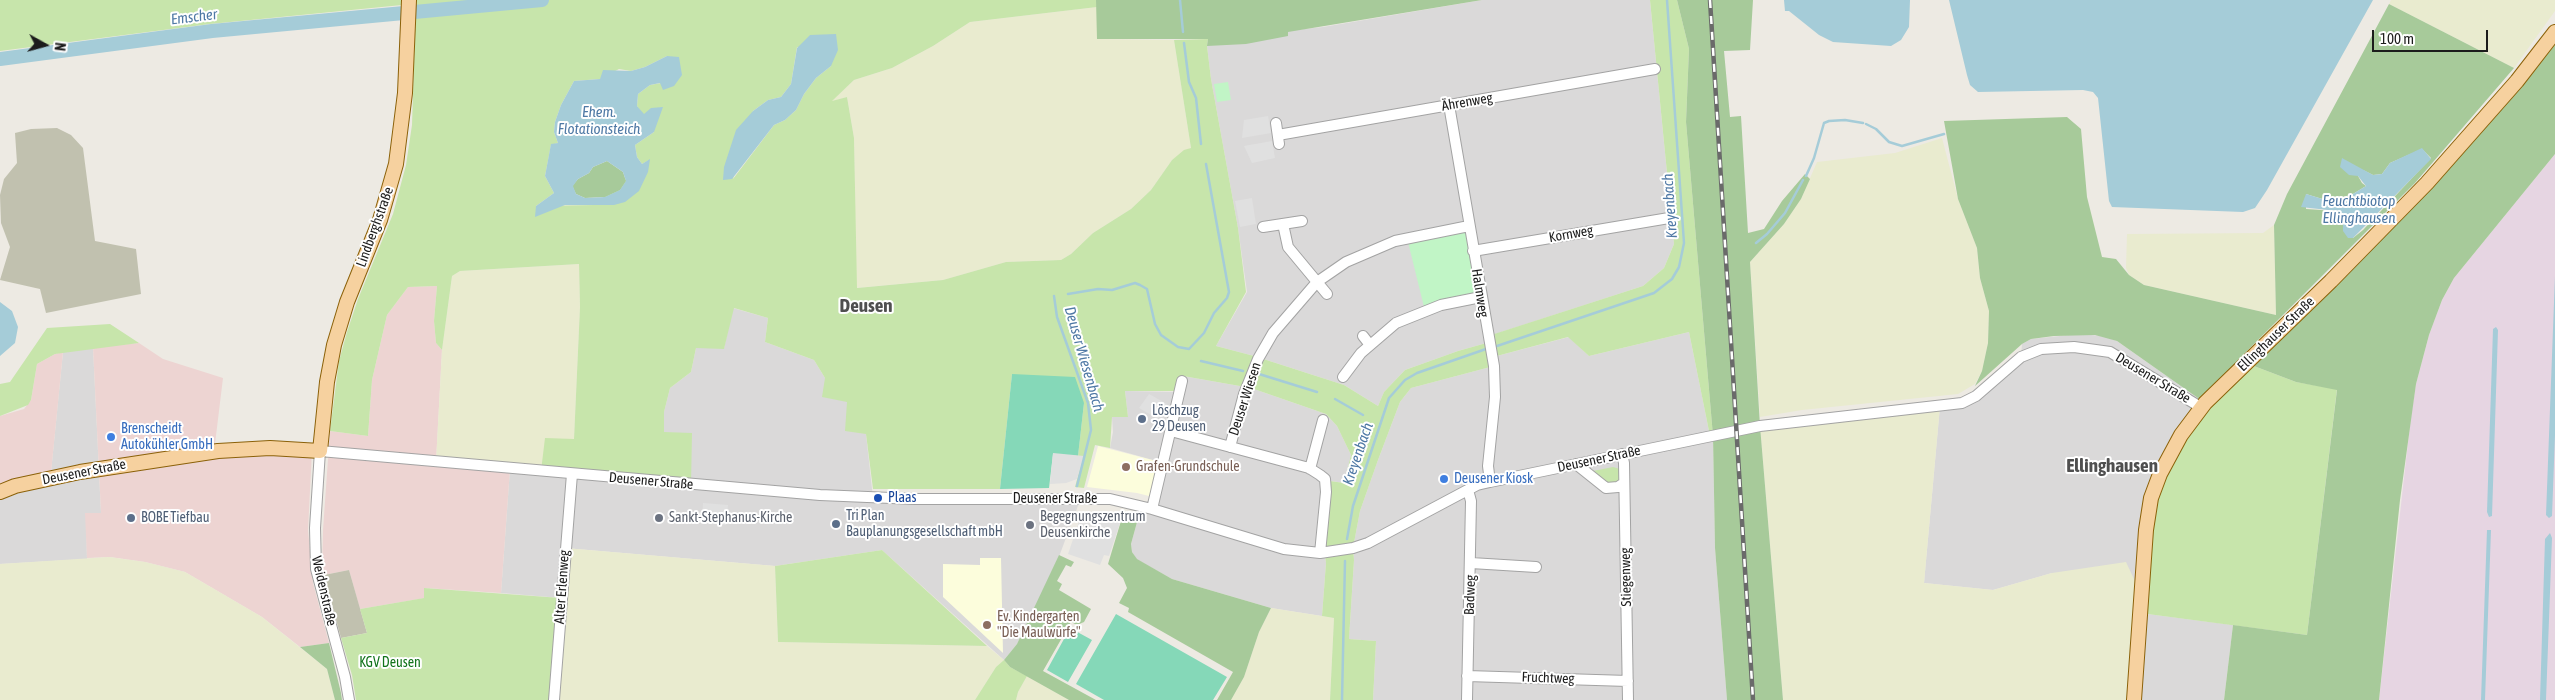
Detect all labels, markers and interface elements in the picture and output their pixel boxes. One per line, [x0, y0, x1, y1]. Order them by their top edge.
water label: Emscher [170, 5, 218, 29]
north arrow [20, 20, 70, 70]
scale bar [2375, 20, 2491, 52]
text: 100 m [2380, 30, 2414, 47]
text: N [51, 42, 68, 52]
street label: Ährenweg [1440, 89, 1494, 115]
water label: Ehem. Flotationsteich [558, 103, 640, 138]
water label: Kreyenbach [1659, 173, 1681, 239]
street label: Lindberghstraße [353, 185, 397, 269]
water label: Feuchtbiotop Ellinghausen [2322, 192, 2396, 227]
street label: Kornweg [1548, 222, 1594, 246]
street label: Halmweg [1468, 267, 1492, 319]
street label: Ellinghauser Straße [2234, 293, 2318, 375]
district label: Deusen [840, 295, 892, 317]
water label: Deuser Wiesenbach [1060, 304, 1108, 414]
street label: Deusener Straße [2112, 349, 2194, 407]
street label: Deuser Wiesen [1225, 360, 1265, 438]
place label: Löschzug 29 Deusen [1152, 403, 1206, 436]
marker: Löschzug 29 Deusen [1136, 413, 1148, 425]
water label: Kreyenbach [1339, 420, 1377, 488]
place label: Brenscheidt Autokühler GmbH [121, 421, 213, 454]
marker: Brenscheidt Autokühler GmbH [105, 431, 117, 443]
street label: Deusener Straße [1556, 442, 1642, 476]
district label: Ellinghausen [2066, 455, 2158, 477]
street label: Deusener Straße [41, 456, 127, 488]
place label: Grafen-Grundschule [1136, 459, 1240, 475]
marker: Grafen-Grundschule [1120, 461, 1132, 473]
street label: Deusener Straße [608, 469, 694, 493]
place label: Deusener Kiosk [1454, 471, 1533, 487]
marker: Deusener Kiosk [1438, 473, 1450, 485]
place label: Plaas [888, 490, 917, 506]
street label: Deusener Straße [1013, 491, 1097, 507]
marker: Plaas [872, 492, 884, 504]
place label: Tri Plan Bauplanungsgesellschaft mbH [846, 508, 1003, 540]
place label: Begegnungszentrum Deusenkirche [1040, 509, 1145, 542]
place label: BOBE Tiefbau [141, 510, 210, 526]
place label: Sankt-Stephanus-Kirche [669, 510, 792, 526]
marker: BOBE Tiefbau [125, 512, 137, 524]
marker: Sankt-Stephanus-Kirche [653, 512, 665, 524]
marker: Tri Plan Bauplanungsgesellschaft mbH [830, 518, 842, 530]
marker: Begegnungszentrum Deusenkirche [1024, 519, 1036, 531]
street label: Stiegenweg [1617, 547, 1635, 607]
street label: Alter Erlenweg [551, 549, 573, 625]
street label: Weidenstraße [308, 554, 340, 628]
street label: Badweg [1461, 575, 1479, 615]
place label: Ev. Kindergarten "Die Maulwürfe" [997, 609, 1081, 642]
marker: Ev. Kindergarten "Die Maulwürfe" [981, 619, 993, 631]
park label: KGV Deusen [359, 655, 421, 671]
street label: Fruchtweg [1521, 669, 1575, 687]

